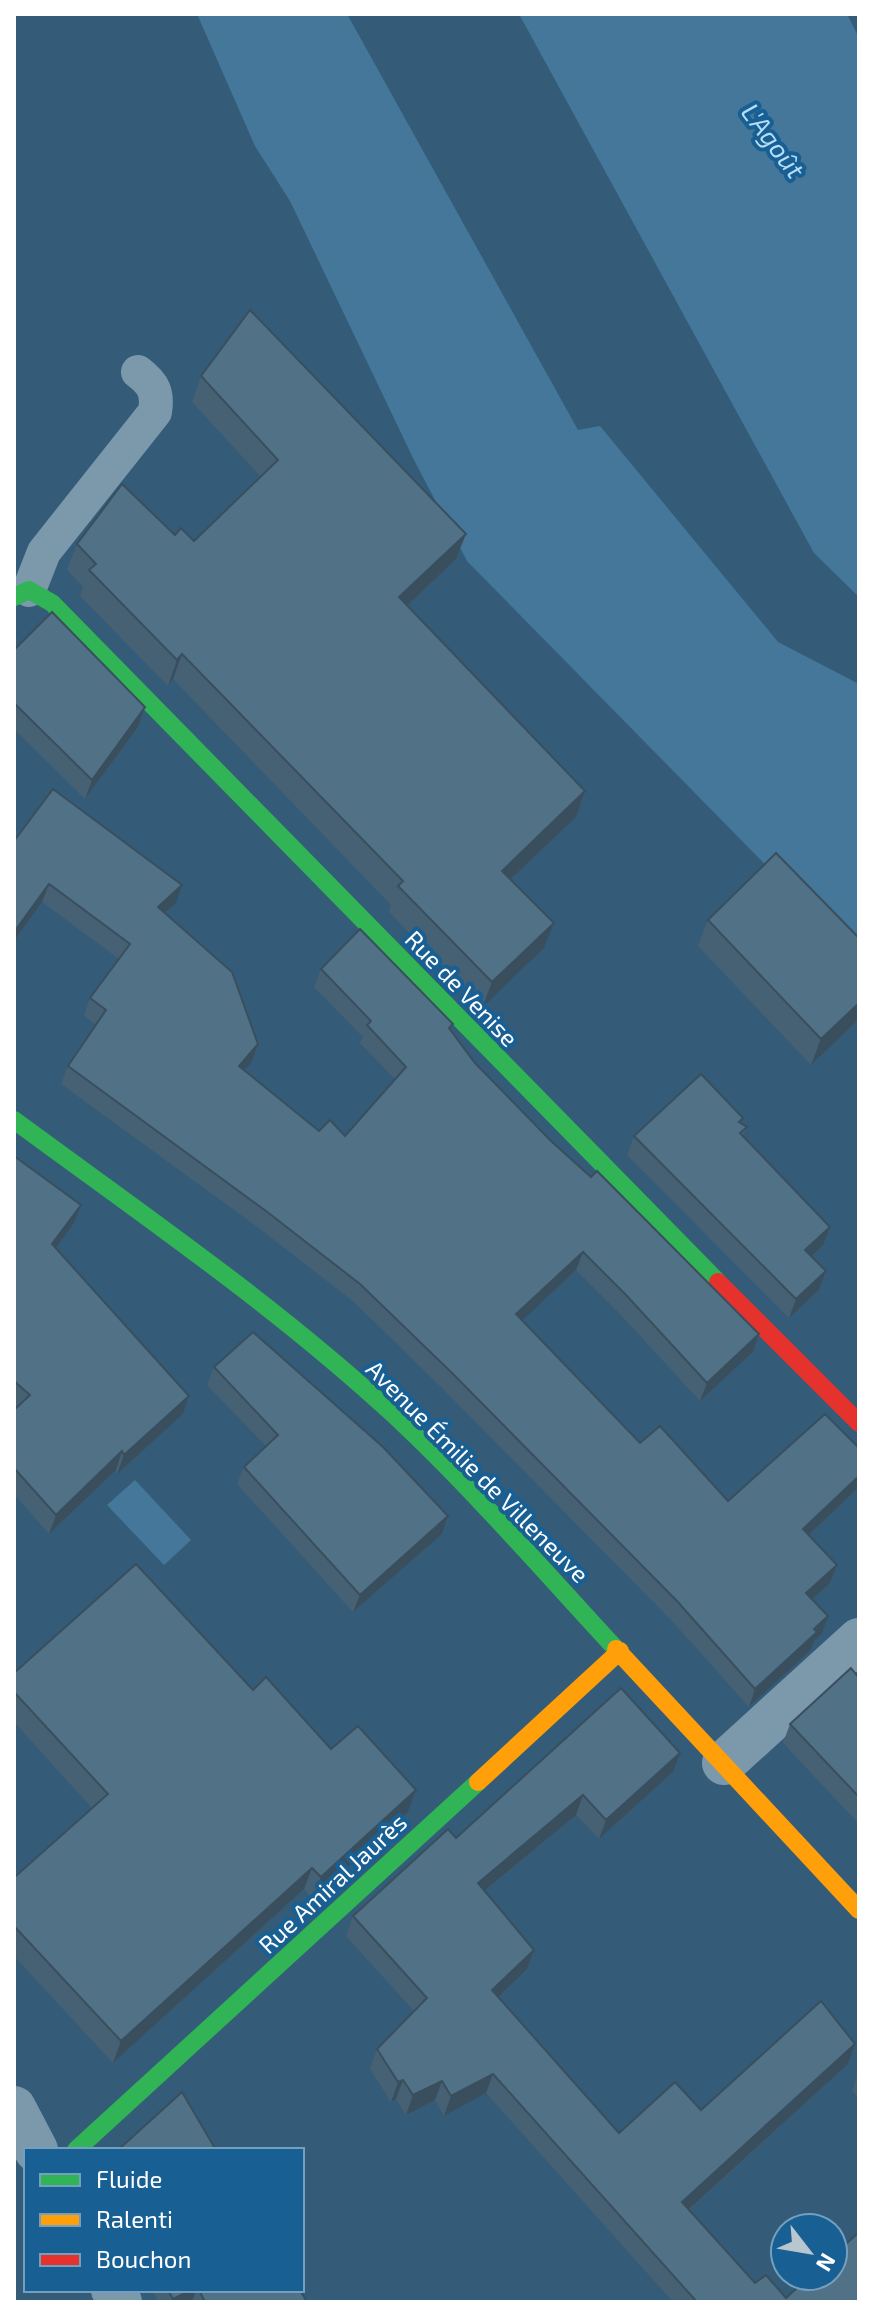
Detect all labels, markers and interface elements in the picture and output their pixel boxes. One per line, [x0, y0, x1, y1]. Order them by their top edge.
water label: L'Agoût [736, 96, 812, 184]
street label: Rue de Venise [400, 924, 524, 1052]
street label: Avenue Émilie de Villeneuve [361, 1354, 595, 1588]
street label: Rue Amiral Jaurès [252, 1807, 412, 1959]
legend [24, 2148, 304, 2292]
text: Fluide [96, 2164, 162, 2193]
text: Ralenti [96, 2204, 173, 2233]
north arrow [769, 2212, 849, 2292]
text: Bouchon [96, 2244, 191, 2273]
text: N [812, 2249, 842, 2276]

